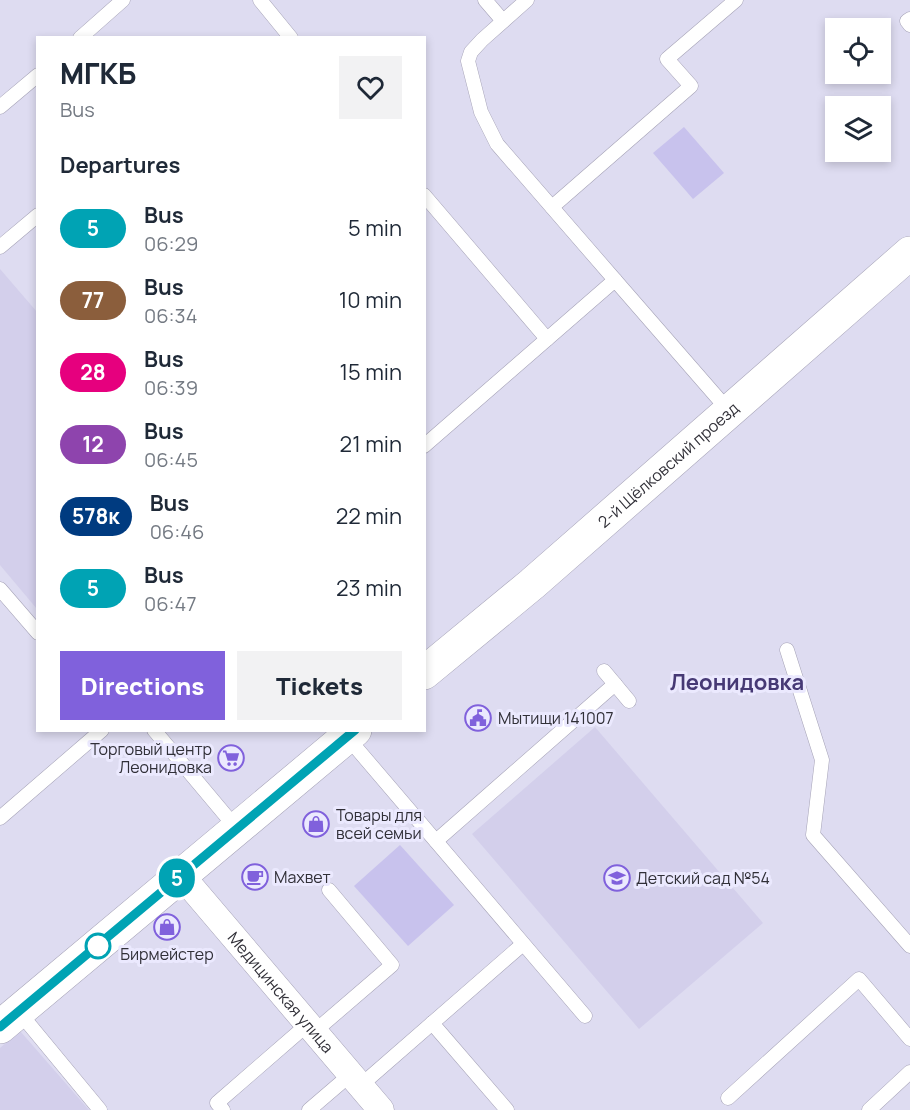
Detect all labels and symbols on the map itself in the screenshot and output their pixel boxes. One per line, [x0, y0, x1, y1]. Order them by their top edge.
street label: 2-й Щёлковский проезд [593, 397, 744, 532]
district label: Леонидовка [670, 667, 804, 697]
public building icon: Мытищи 141007 [463, 703, 493, 733]
place label: Мытищи 141007 [498, 707, 613, 729]
place label: Торговый центр Леонидовка [90, 738, 212, 778]
supermarket icon: Торговый центр Леонидовка [216, 743, 246, 773]
place label: Товары для всей семьи [336, 804, 422, 844]
shop icon: Товары для всей семьи [301, 809, 331, 839]
line badge: 5 [158, 858, 196, 898]
cafe icon: Махвет [240, 862, 270, 892]
school or university icon: Детский сад №54 [602, 863, 632, 893]
place label: Махвет [274, 866, 331, 888]
place label: Детский сад №54 [636, 867, 770, 889]
shop icon: Бирмейстер [152, 912, 182, 942]
street label: Медицинская улица [223, 927, 339, 1058]
unlabelled marker [85, 933, 111, 959]
place label: Бирмейстер [120, 943, 214, 965]

